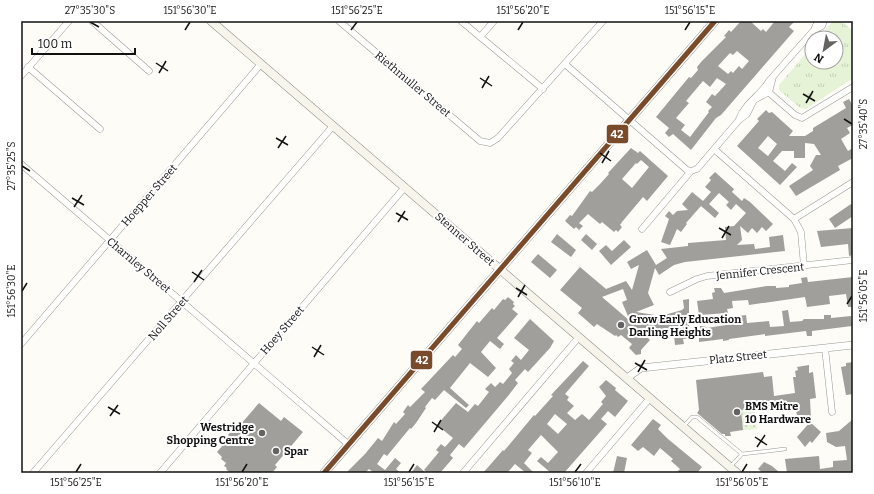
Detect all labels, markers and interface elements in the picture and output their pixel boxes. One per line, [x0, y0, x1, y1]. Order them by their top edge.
text: 27°35'30"S [65, 5, 115, 17]
text: 151°56'30"E [163, 5, 217, 17]
text: 151°56'25"E [331, 5, 383, 17]
text: 151°56'20"E [497, 5, 549, 17]
text: 151°56'15"E [665, 5, 715, 17]
scale bar [32, 30, 135, 56]
north arrow [804, 30, 844, 70]
text: 100 m [38, 37, 73, 51]
street label: Riethmuller Street [372, 49, 453, 120]
text: N [811, 50, 826, 66]
text: 27°35'40"S [858, 99, 870, 149]
line badge: 42 [606, 124, 629, 144]
text: 42 [611, 128, 623, 141]
text: 27°35'25"S [6, 141, 18, 191]
street label: Hoepper Street [119, 162, 180, 229]
street label: Stenner Street [432, 210, 497, 269]
street label: Charnley Street [104, 235, 173, 296]
street label: Jennifer Crescent [714, 260, 805, 283]
text: 151°56'30"E [6, 264, 18, 318]
text: 151°56'05"E [858, 270, 870, 322]
street label: Noll Street [146, 294, 191, 343]
street label: Hoey Street [258, 304, 307, 357]
place label: Grow Early Education Darling Heights [629, 313, 741, 339]
marker: Grow Early Education Darling Heights [616, 320, 626, 330]
street label: Platz Street [709, 348, 768, 367]
line badge: 42 [410, 350, 433, 370]
text: 42 [416, 354, 428, 367]
place label: BMS Mitre 10 Hardware [745, 400, 811, 426]
marker: BMS Mitre 10 Hardware [732, 407, 742, 417]
place label: Westridge Shopping Centre [167, 421, 254, 447]
marker: Westridge Shopping Centre [257, 428, 267, 438]
place label: Spar [284, 445, 309, 458]
marker: Spar [271, 446, 281, 456]
text: 151°56'25"E [50, 477, 102, 489]
text: 151°56'20"E [216, 477, 268, 489]
text: 151°56'15"E [384, 477, 434, 489]
text: 151°56'10"E [549, 477, 601, 489]
text: 151°56'05"E [716, 477, 768, 489]

